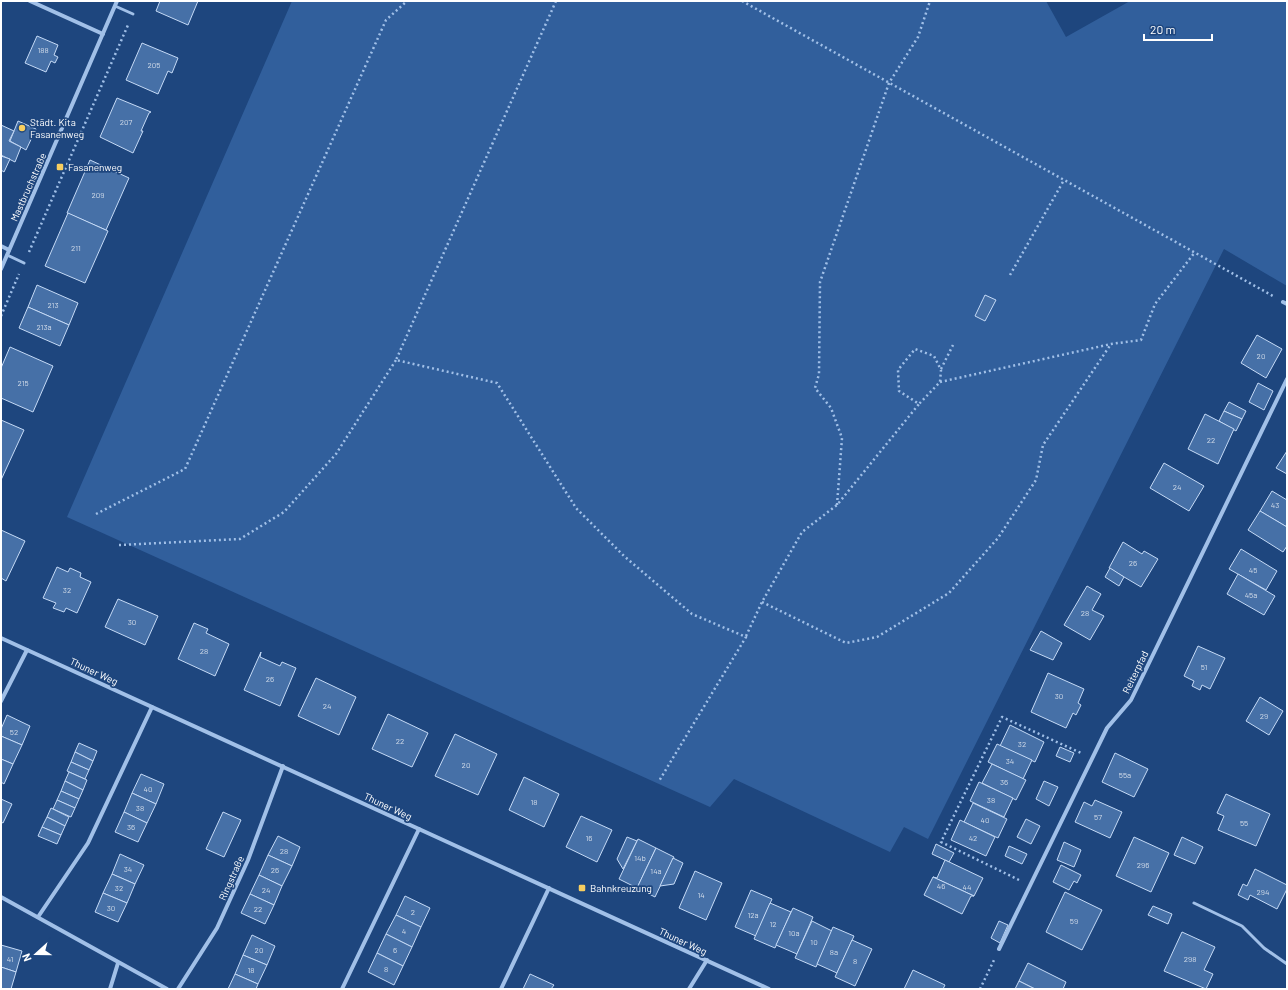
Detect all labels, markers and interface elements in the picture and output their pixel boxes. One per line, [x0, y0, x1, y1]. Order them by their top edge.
scale bar [1144, 16, 1212, 42]
text: 20 m [1150, 22, 1176, 36]
house number: 188 [37, 45, 49, 55]
house number: 205 [148, 60, 160, 70]
place label: Städt. Kita Fasanenweg [30, 116, 84, 140]
house number: 207 [120, 117, 133, 127]
marker: Städt. Kita Fasanenweg [17, 123, 27, 133]
street label: Mastbruchstraße [8, 151, 48, 223]
place label: Fasanenweg [68, 161, 122, 173]
marker: Fasanenweg [55, 162, 65, 172]
house number: 209 [92, 190, 104, 200]
house number: 211 [71, 243, 81, 253]
house number: 213 [47, 300, 59, 310]
house number: 213a [36, 322, 52, 332]
house number: 20 [1257, 351, 1265, 361]
house number: 215 [17, 378, 29, 388]
house number: 22 [1207, 435, 1215, 445]
house number: 24 [1173, 482, 1181, 492]
house number: 43 [1271, 500, 1279, 510]
house number: 26 [1129, 558, 1137, 568]
house number: 45 [1249, 565, 1257, 575]
house number: 32 [63, 585, 71, 595]
house number: 45a [1245, 590, 1257, 600]
house number: 28 [1081, 608, 1089, 618]
house number: 30 [128, 617, 136, 627]
house number: 28 [200, 646, 208, 656]
street label: Reiterpfad [1120, 649, 1150, 695]
street label: Thuner Weg [68, 655, 120, 687]
house number: 51 [1201, 662, 1208, 672]
house number: 26 [266, 674, 274, 684]
house number: 30 [1055, 691, 1063, 701]
house number: 24 [323, 701, 331, 711]
house number: 29 [1260, 711, 1268, 721]
house number: 52 [10, 727, 18, 737]
house number: 22 [396, 736, 404, 746]
house number: 32 [1018, 739, 1026, 749]
house number: 34 [1006, 756, 1014, 766]
house number: 20 [462, 760, 470, 770]
house number: 55a [1119, 770, 1131, 780]
house number: 36 [1000, 777, 1008, 787]
house number: 40 [144, 784, 152, 794]
street label: Thuner Weg [362, 790, 414, 822]
house number: 38 [987, 795, 995, 805]
house number: 18 [531, 797, 537, 807]
house number: 38 [136, 803, 144, 813]
house number: 57 [1094, 812, 1102, 822]
house number: 40 [981, 815, 989, 825]
house number: 55 [1240, 818, 1248, 828]
house number: 36 [127, 822, 135, 832]
house number: 16 [586, 833, 592, 843]
house number: 42 [969, 833, 977, 843]
house number: 28 [280, 846, 288, 856]
house number: 14b [634, 853, 646, 863]
street label: Ringstraße [216, 854, 246, 902]
house number: 296 [1137, 860, 1149, 870]
house number: 34 [124, 864, 132, 874]
house number: 26 [271, 865, 279, 875]
house number: 14a [650, 866, 662, 876]
house number: 46 [937, 881, 945, 891]
place label: Bahnkreuzung [590, 882, 652, 894]
house number: 44 [963, 882, 971, 892]
house number: 32 [115, 883, 123, 893]
marker: Bahnkreuzung [577, 883, 587, 893]
house number: 24 [262, 885, 270, 895]
house number: 294 [1257, 887, 1269, 897]
house number: 14 [697, 890, 705, 900]
house number: 30 [107, 903, 115, 913]
house number: 22 [254, 904, 262, 914]
house number: 2 [411, 907, 415, 917]
house number: 12a [747, 910, 759, 920]
house number: 59 [1070, 916, 1078, 926]
house number: 12 [769, 919, 777, 929]
street label: Thuner Weg [657, 925, 709, 957]
house number: 4 [402, 926, 406, 936]
house number: 10a [788, 928, 800, 938]
north arrow [16, 934, 56, 974]
house number: 10 [810, 937, 818, 947]
house number: 20 [255, 945, 263, 955]
house number: 6 [393, 945, 397, 955]
house number: 8a [830, 947, 838, 957]
text: N [19, 952, 34, 964]
house number: 41 [7, 954, 13, 964]
house number: 298 [1184, 954, 1196, 964]
house number: 8 [853, 956, 857, 966]
house number: 8 [384, 964, 388, 974]
house number: 18 [248, 965, 254, 975]

